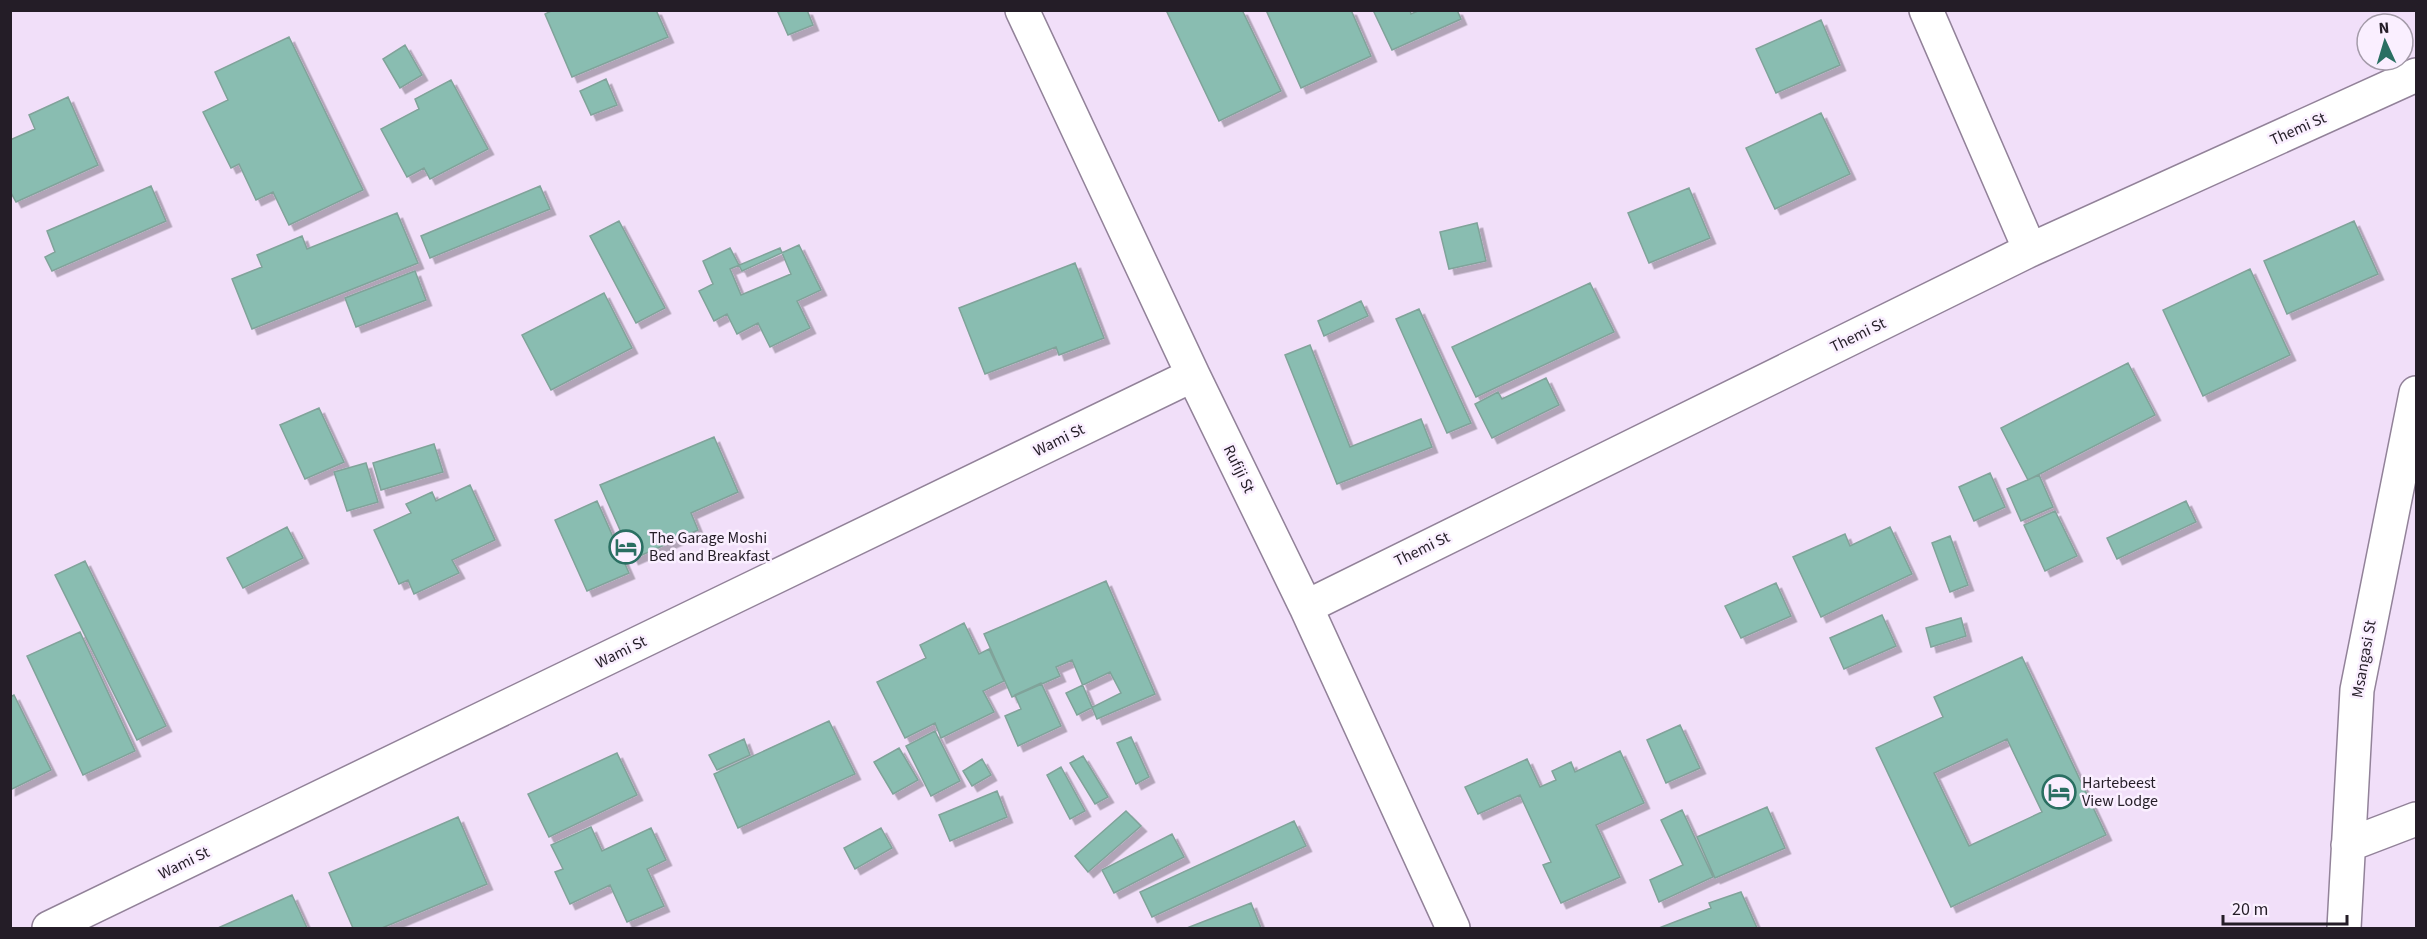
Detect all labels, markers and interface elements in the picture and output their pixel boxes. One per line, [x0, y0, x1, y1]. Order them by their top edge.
north arrow [2355, 12, 2415, 72]
text: N [2378, 17, 2390, 39]
street label: Themi St [2266, 107, 2330, 151]
street label: Themi St [1827, 312, 1890, 358]
street label: Wami St [1030, 418, 1089, 462]
street label: Rufiji St [1218, 441, 1260, 497]
street label: Themi St [1391, 526, 1454, 572]
place label: The Garage Moshi Bed and Breakfast [649, 527, 771, 567]
hotel icon: The Garage Moshi Bed and Breakfast [608, 529, 644, 565]
street label: Msangasi St [2346, 618, 2382, 700]
street label: Wami St [592, 630, 651, 674]
place label: Hartebeest View Lodge [2082, 772, 2158, 812]
hotel icon: Hartebeest View Lodge [2041, 774, 2077, 810]
street label: Wami St [155, 841, 214, 885]
scale bar [2223, 888, 2348, 926]
text: 20 m [2232, 897, 2268, 922]

